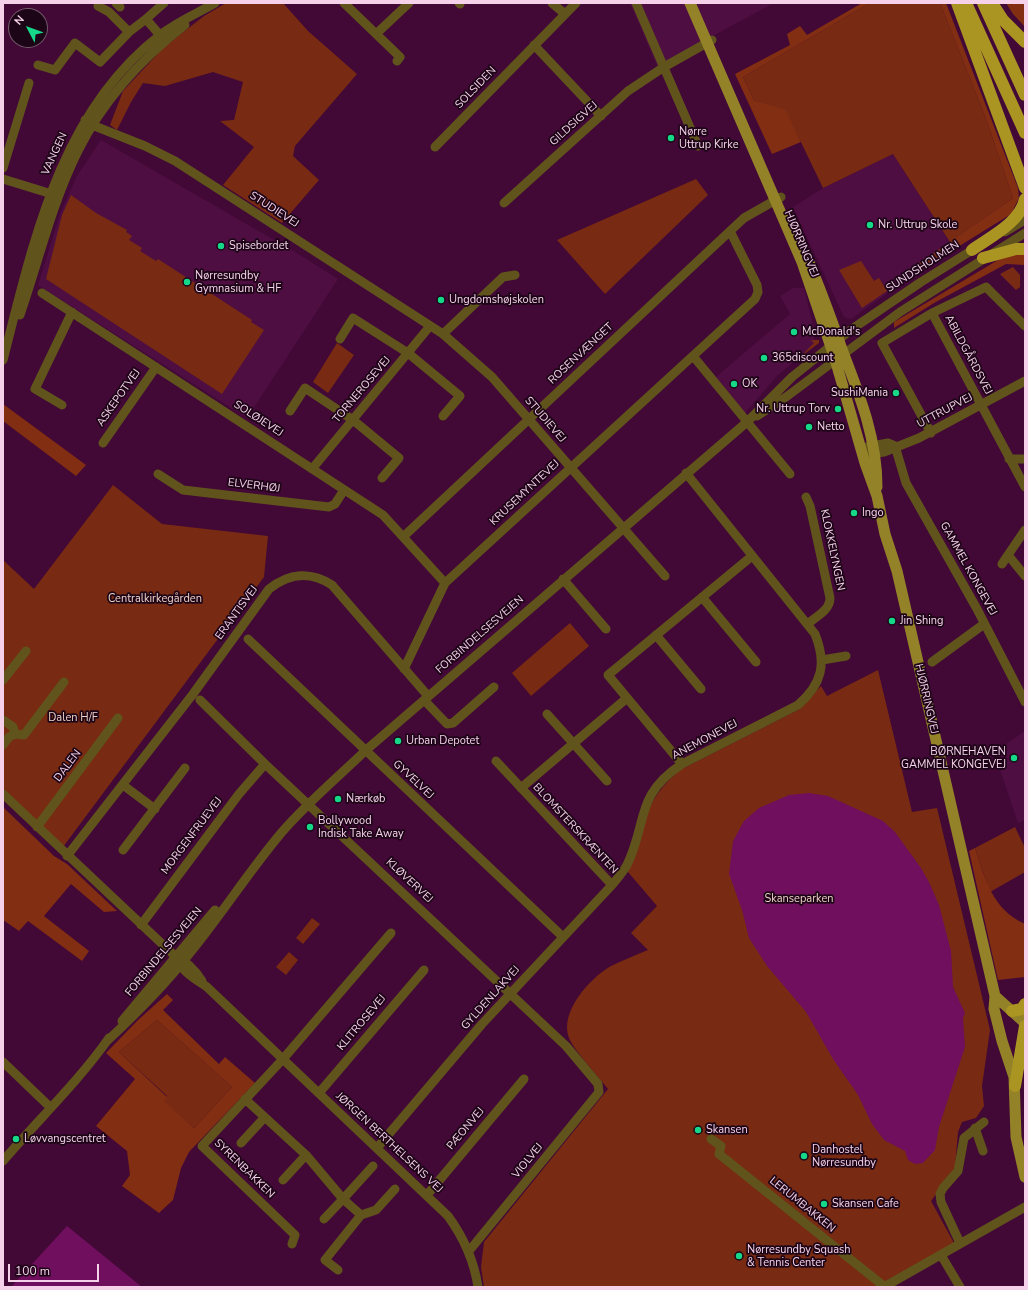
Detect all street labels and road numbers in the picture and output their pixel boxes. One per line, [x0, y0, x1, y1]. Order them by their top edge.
street label: SOLSIDEN [453, 64, 499, 112]
street label: GILDSIGVEJ [547, 99, 601, 149]
street label: VANGEN [39, 131, 71, 177]
street label: STUDIEVEJ [247, 189, 301, 231]
street label: HJØRRINGVEJ [781, 209, 821, 279]
street label: SUNDSHOLMEN [884, 238, 962, 296]
street label: ABILDGÅRDSVEJ [941, 313, 995, 397]
street label: ROSENVÆNGET [546, 321, 616, 387]
street label: TORNEROSEVEJ [330, 354, 394, 426]
street label: ASKEPOTVEJ [94, 367, 144, 429]
street label: UTTRUPVEJ [915, 391, 975, 431]
street label: STUDIEVEJ [522, 394, 568, 446]
street label: SOLØJEVEJ [231, 398, 285, 440]
street label: KRUSEMYNTEVEJ [487, 457, 563, 529]
street label: ELVERHØJ [227, 476, 281, 496]
street label: KLOKKELYNGEN [817, 508, 847, 592]
street label: GAMMEL KONGEVEJ [937, 520, 999, 618]
street label: ERANTISVEJ [213, 583, 261, 643]
street label: FORBINDELSESVEJEN [433, 593, 527, 677]
street label: HJØRRINGVEJ [912, 663, 940, 735]
street label: ANEMONEVEJ [670, 717, 740, 763]
street label: DALEN [52, 747, 84, 785]
street label: GYVELVEJ [390, 758, 436, 802]
street label: BLOMSTERSKRÆNTEN [530, 781, 620, 877]
street label: MORGENFRUEVEJ [159, 795, 225, 877]
street label: KLØVERVEJ [383, 856, 435, 906]
street label: FORBINDELSESVEJEN [123, 905, 205, 999]
street label: GYLDENLAKVEJ [459, 963, 523, 1033]
street label: KLITROSEVEJ [335, 992, 389, 1054]
street label: JØRGEN BERTHELSENS VEJ [333, 1090, 445, 1196]
street label: PÆONVEJ [445, 1105, 487, 1153]
street label: SYRENBAKKEN [211, 1137, 277, 1201]
street label: VIOLVEJ [510, 1141, 546, 1181]
street label: LERUMBAKKEN [766, 1174, 838, 1236]

